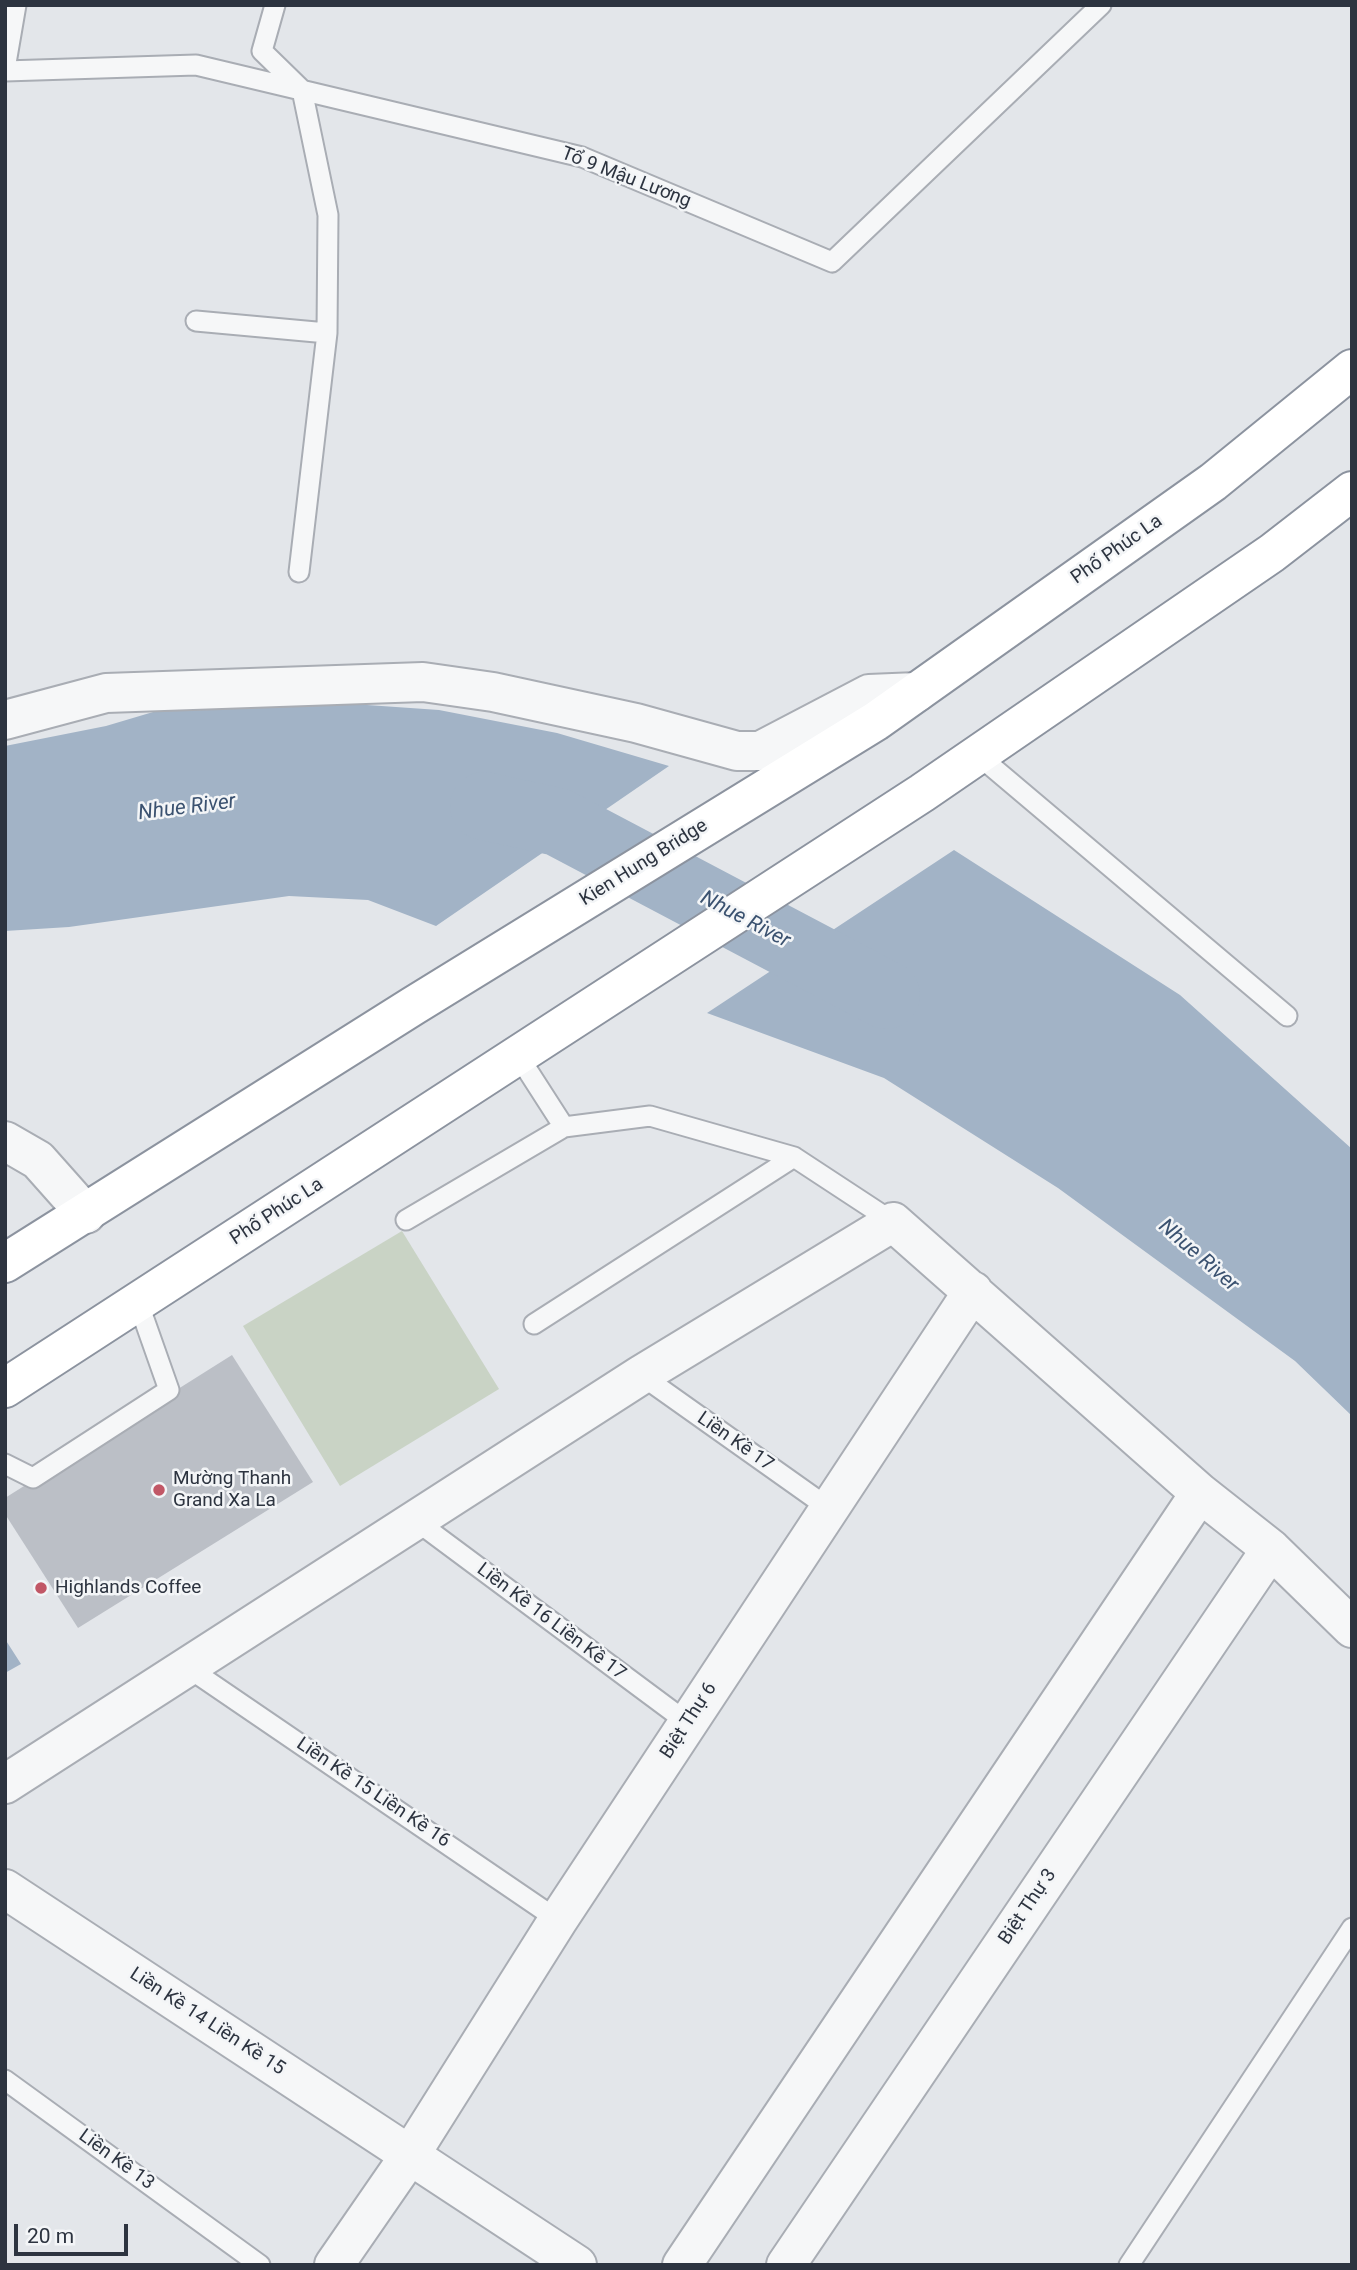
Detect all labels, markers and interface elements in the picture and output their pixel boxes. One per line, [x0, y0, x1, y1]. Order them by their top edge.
street label: Tổ 9 Mậu Lương [558, 143, 694, 213]
street label: Phố Phúc La [1067, 510, 1167, 590]
water label: Nhue River [137, 790, 237, 826]
street label: Kien Hung Bridge [576, 815, 712, 911]
water label: Nhue River [696, 886, 794, 954]
street label: Phố Phúc La [226, 1174, 328, 1250]
water label: Nhue River [1153, 1214, 1243, 1298]
street label: Liền Kề 17 [692, 1407, 778, 1477]
place label: Mường Thanh Grand Xa La [173, 1468, 291, 1512]
marker: Mường Thanh Grand Xa La [151, 1482, 167, 1498]
street label: Liền Kề 16 Liền Kề 17 [472, 1559, 630, 1685]
place label: Highlands Coffee [55, 1577, 201, 1599]
marker: Highlands Coffee [33, 1580, 49, 1596]
street label: Biệt Thự 6 [656, 1679, 722, 1763]
street label: Liền Kề 15 Liền Kề 16 [292, 1733, 454, 1853]
street label: Biệt Thự 3 [994, 1865, 1062, 1949]
street label: Liền Kề 14 Liền Kề 15 [125, 1963, 289, 2081]
street label: Liền Kề 13 [74, 2125, 158, 2195]
scale bar [18, 2210, 131, 2254]
text: 20 m [27, 2224, 74, 2248]

